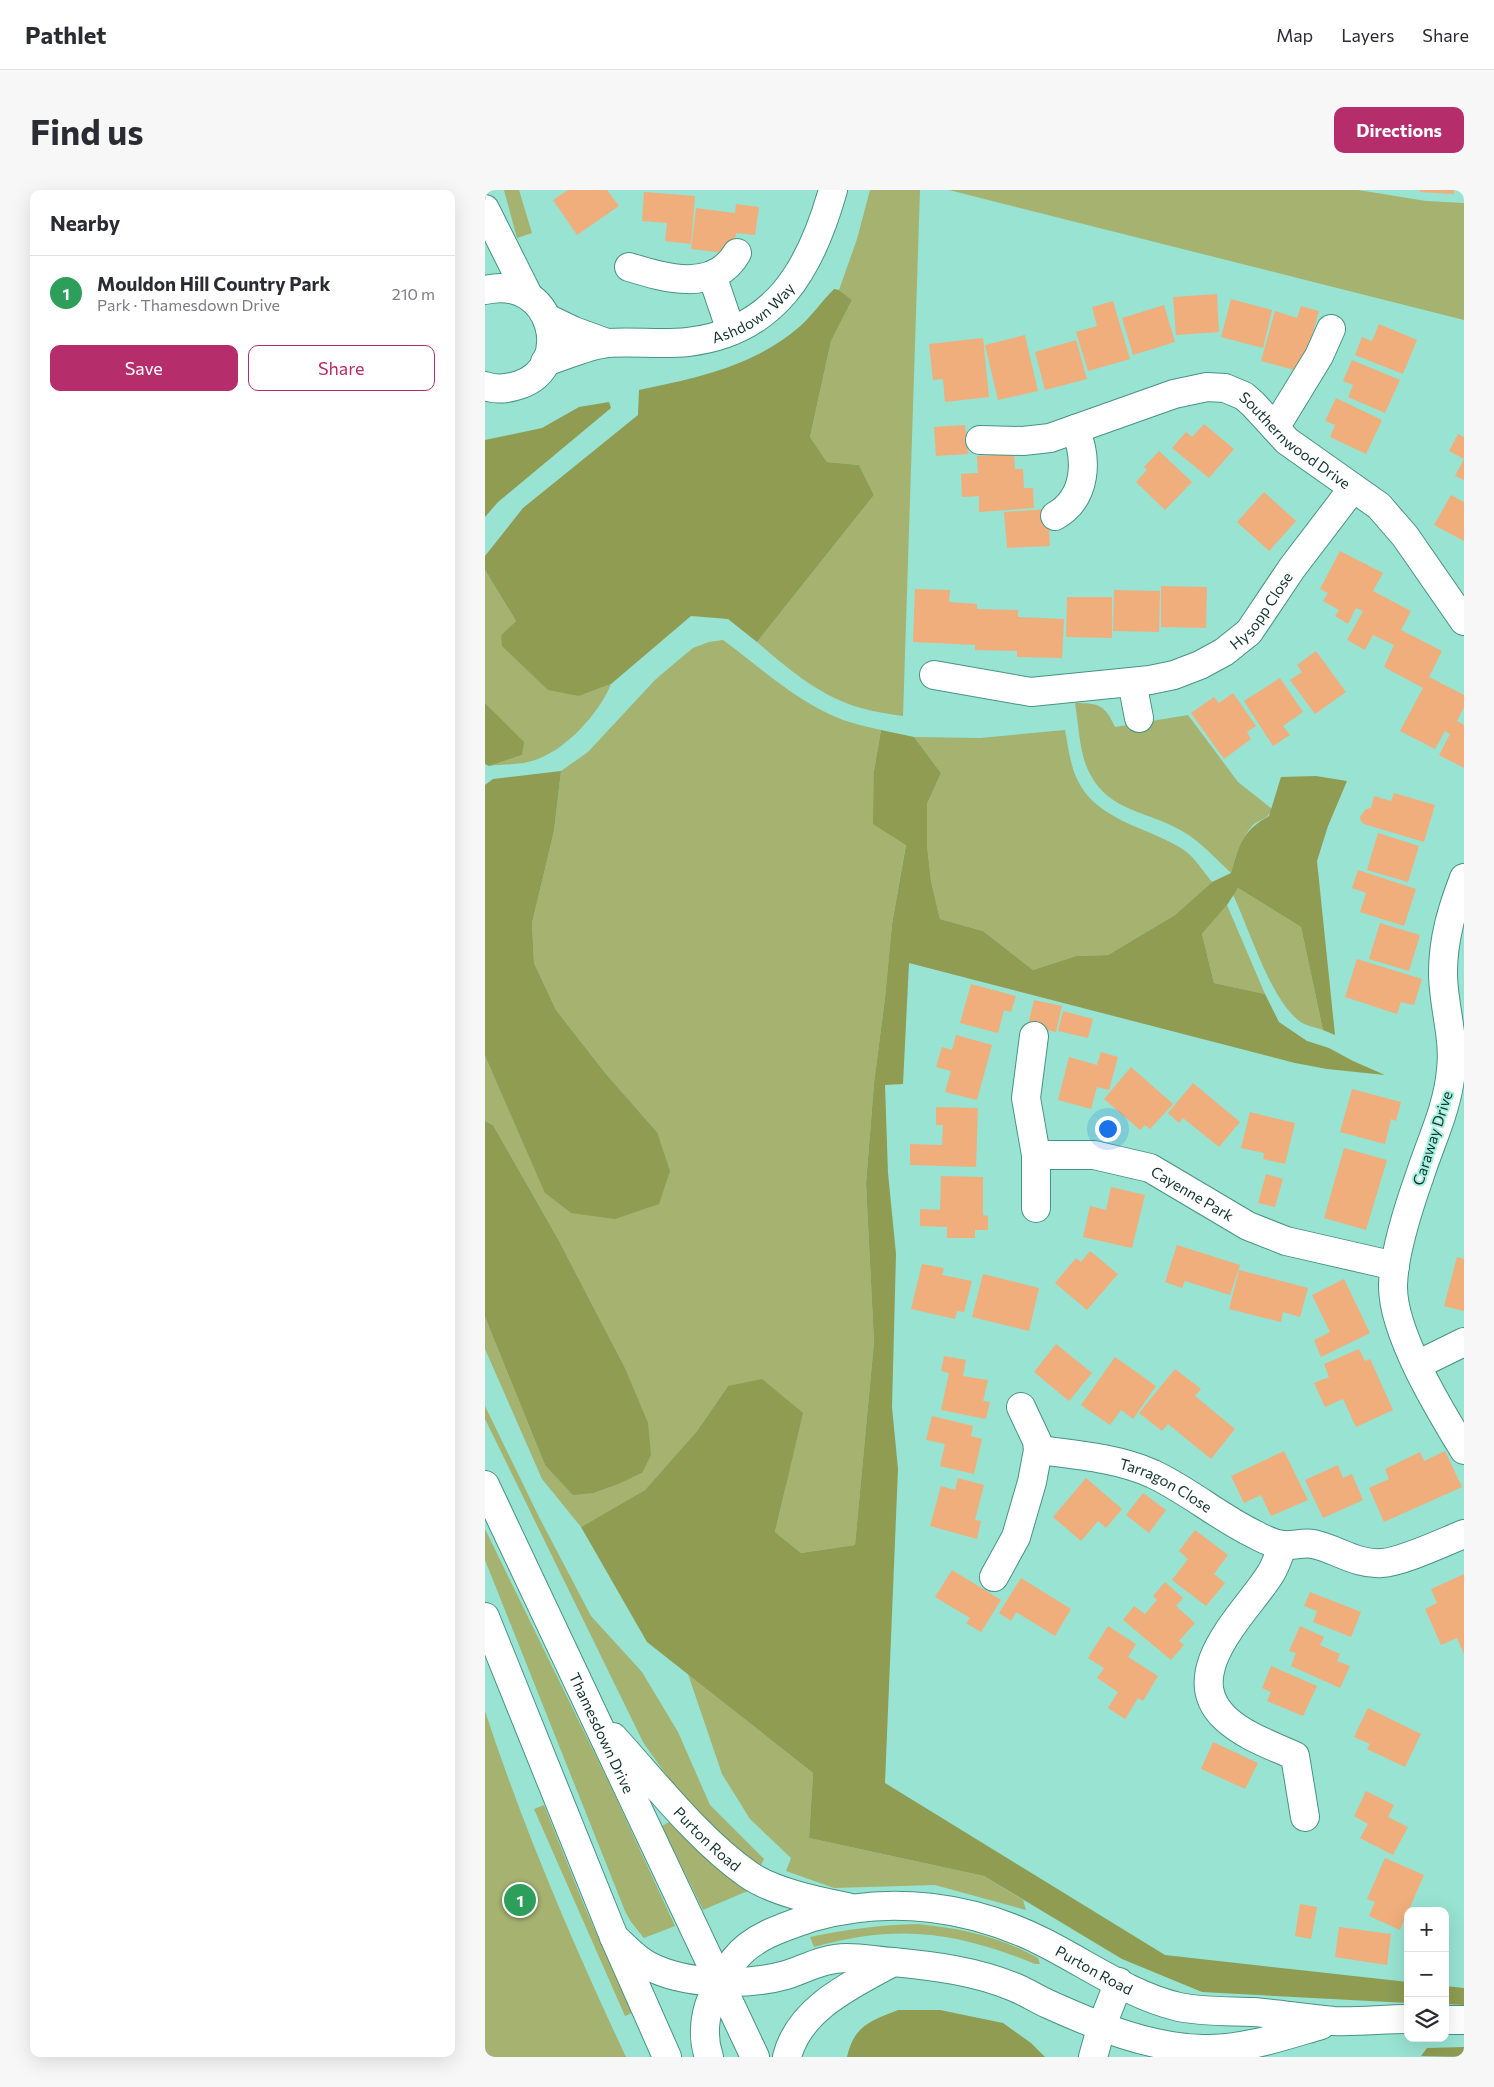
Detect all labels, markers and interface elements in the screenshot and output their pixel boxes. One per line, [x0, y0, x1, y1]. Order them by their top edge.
text: Pathlet [25, 20, 106, 49]
text: Map [1276, 24, 1313, 46]
text: Layers [1341, 24, 1394, 46]
text: Share [1422, 24, 1469, 46]
button: Directions [1334, 107, 1464, 153]
text: Find us [30, 109, 144, 152]
text: Nearby [50, 210, 120, 235]
text: Mouldon Hill Country Park [97, 272, 330, 295]
street label: Ashdown Way [710, 279, 798, 346]
text: 1 [62, 284, 70, 303]
text: 210 m [392, 284, 435, 303]
text: Park · Thamesdown Drive [97, 295, 280, 314]
button: Save [50, 345, 238, 391]
button: Share [248, 345, 435, 391]
street label: Southernwood Drive [1236, 388, 1354, 492]
street label: Hysopp Close [1226, 568, 1296, 653]
street label: Caraway Drive [1408, 1089, 1456, 1187]
your location [1095, 1116, 1121, 1142]
street label: Cayenne Park [1148, 1162, 1237, 1225]
street label: Tarragon Close [1118, 1454, 1216, 1516]
street label: Thamesdown Drive [566, 1670, 638, 1796]
street label: Purton Road [670, 1803, 745, 1875]
pin: 1 [504, 1881, 536, 1919]
map controls [1404, 1907, 1449, 2042]
button: + [1404, 1907, 1449, 1952]
street label: Purton Road [1053, 1941, 1136, 1998]
button: − [1404, 1952, 1449, 1997]
button: layers [1404, 1997, 1449, 2042]

